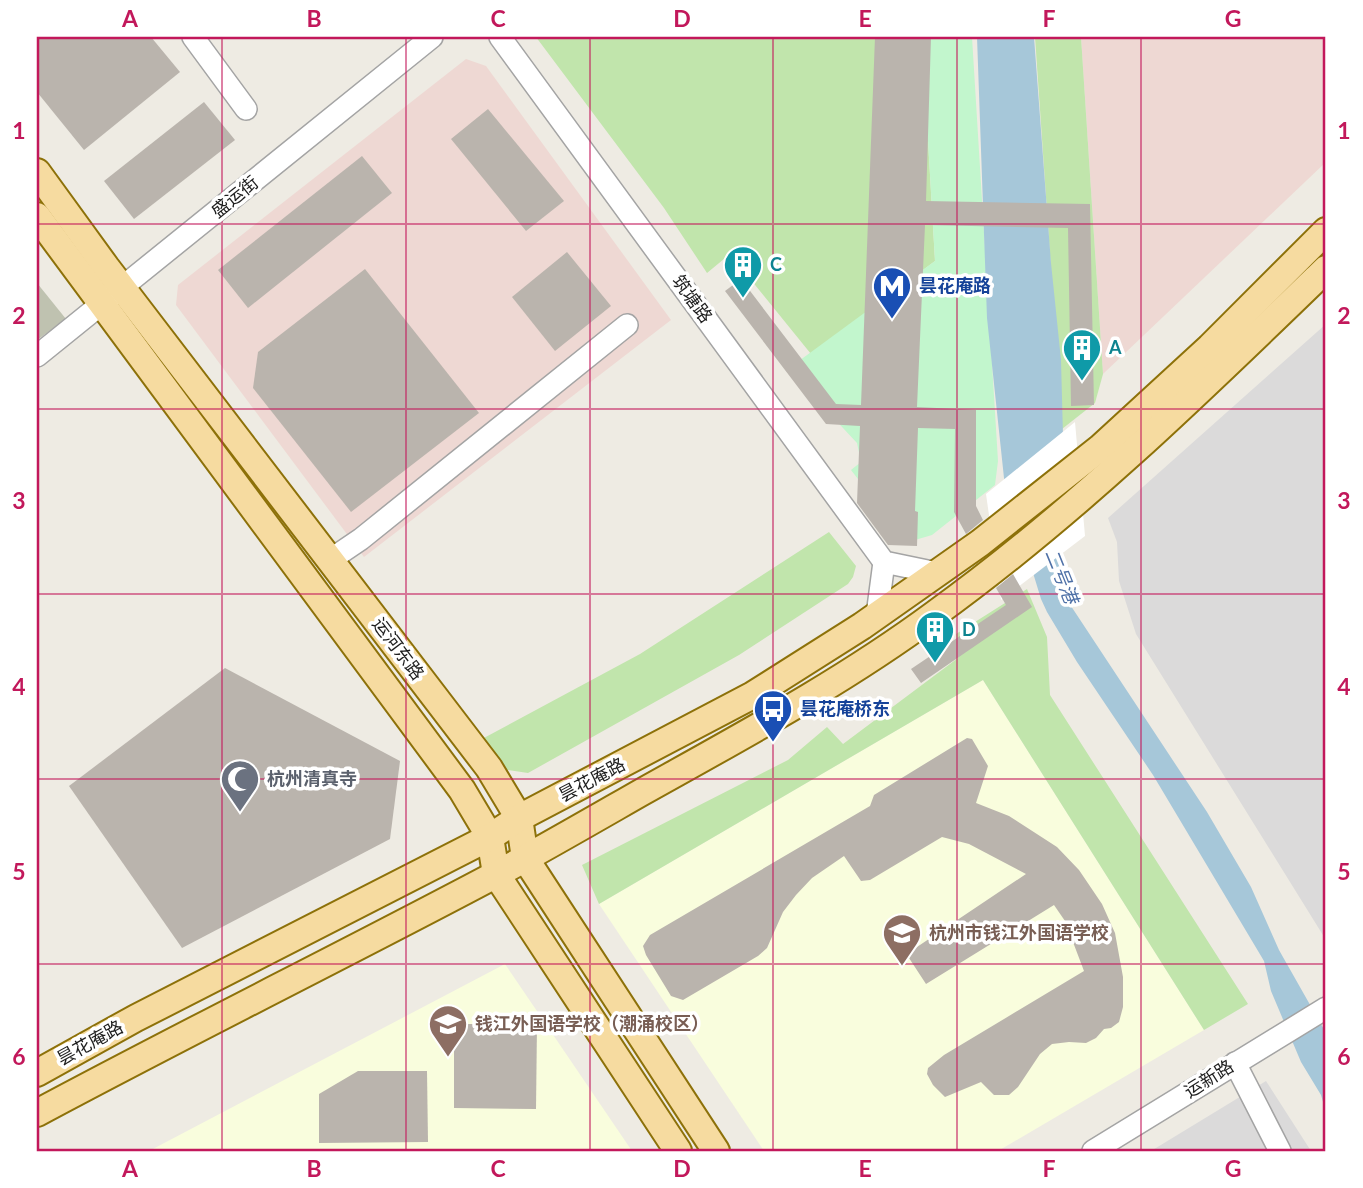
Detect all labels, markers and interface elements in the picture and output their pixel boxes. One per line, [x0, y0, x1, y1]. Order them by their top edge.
text: A [121, 4, 139, 32]
text: B [306, 4, 322, 32]
text: C [490, 4, 506, 32]
text: D [673, 4, 691, 32]
text: E [858, 4, 872, 32]
text: F [1042, 4, 1056, 32]
text: G [1225, 4, 1241, 32]
text: 1 [12, 116, 26, 144]
text: 1 [1337, 116, 1351, 144]
street label: 盛运街 [206, 171, 262, 222]
building icon: C [722, 244, 764, 299]
place label: C [770, 253, 782, 275]
metro station icon: 昙花庵路 [871, 265, 913, 320]
street label: 筑塘路 [668, 270, 718, 327]
place label: 昙花庵路 [919, 274, 991, 296]
text: 2 [12, 301, 26, 329]
text: 2 [1337, 301, 1351, 329]
building icon: A [1061, 327, 1103, 382]
place label: A [1108, 336, 1122, 358]
text: 3 [12, 486, 26, 514]
text: 3 [1337, 486, 1351, 514]
water label: 二号港 [1041, 545, 1085, 609]
building icon: D [914, 609, 956, 664]
street label: 运河东路 [368, 613, 429, 684]
place label: D [962, 618, 976, 640]
text: 4 [12, 672, 26, 700]
text: 4 [1337, 672, 1351, 700]
bus stop icon: 昙花庵桥东 [752, 688, 794, 743]
place label: 昙花庵桥东 [800, 697, 890, 719]
street label: 昙花庵路 [555, 753, 628, 806]
mosque icon: 杭州清真寺 [219, 758, 261, 813]
place label: 杭州清真寺 [267, 767, 357, 789]
text: 5 [12, 857, 26, 885]
text: 5 [1337, 857, 1351, 885]
school or university icon: 杭州市钱江外国语学校 [881, 912, 923, 967]
place label: 杭州市钱江外国语学校 [929, 921, 1109, 943]
school or university icon: 钱江外国语学校（潮涌校区） [427, 1003, 469, 1058]
place label: 钱江外国语学校（潮涌校区） [475, 1012, 709, 1034]
street label: 昙花庵路 [53, 1015, 126, 1069]
text: 6 [12, 1042, 26, 1070]
text: 6 [1337, 1042, 1351, 1070]
street label: 运新路 [1180, 1055, 1237, 1102]
text: A [121, 1154, 139, 1182]
text: B [306, 1154, 322, 1182]
text: C [490, 1154, 506, 1182]
text: D [673, 1154, 691, 1182]
text: E [858, 1154, 872, 1182]
text: F [1042, 1154, 1056, 1182]
text: G [1225, 1154, 1241, 1182]

